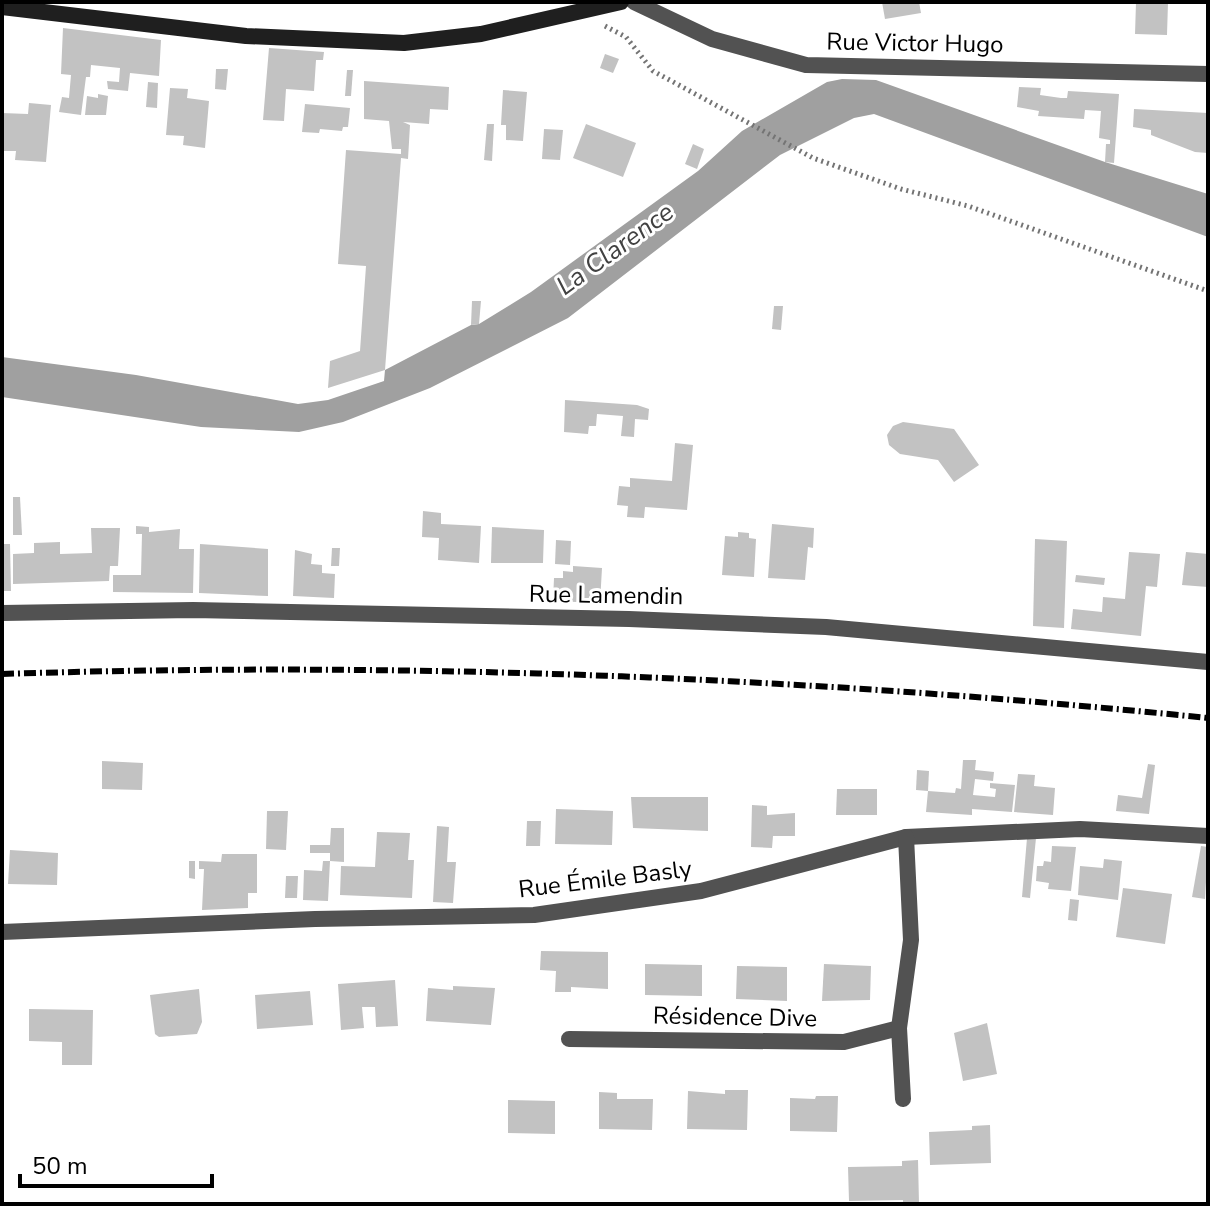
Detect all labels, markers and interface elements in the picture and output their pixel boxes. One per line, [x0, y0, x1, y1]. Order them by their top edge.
street label: Rue Victor Hugo [826, 25, 1004, 61]
water label: La Clarence [549, 195, 681, 303]
street label: Rue Lamendin [529, 578, 683, 612]
street label: Rue Émile Basly [517, 852, 694, 905]
street label: Résidence Dive [653, 1000, 817, 1034]
scale bar [20, 1138, 212, 1188]
text: 50 m [32, 1150, 88, 1182]

